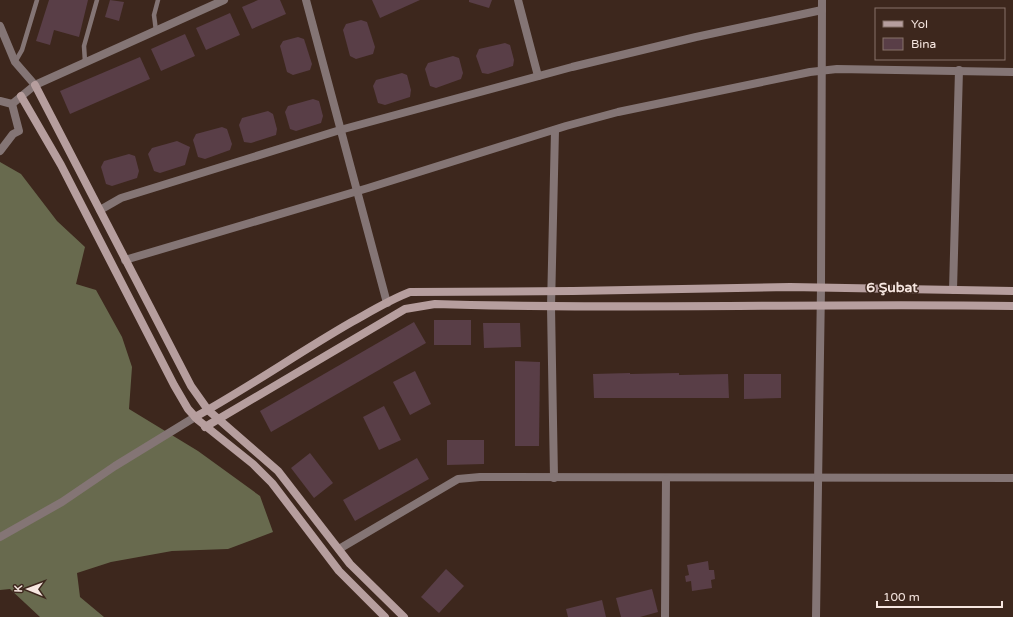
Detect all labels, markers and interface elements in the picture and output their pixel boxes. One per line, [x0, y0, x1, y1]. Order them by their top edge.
legend [875, 8, 1005, 60]
text: Yol [911, 17, 928, 31]
text: Bina [911, 37, 936, 51]
district label: 6 Şubat [866, 279, 918, 296]
north arrow [8, 569, 48, 609]
scale bar [877, 583, 1002, 609]
text: K [12, 584, 25, 593]
text: 100 m [883, 590, 920, 604]

